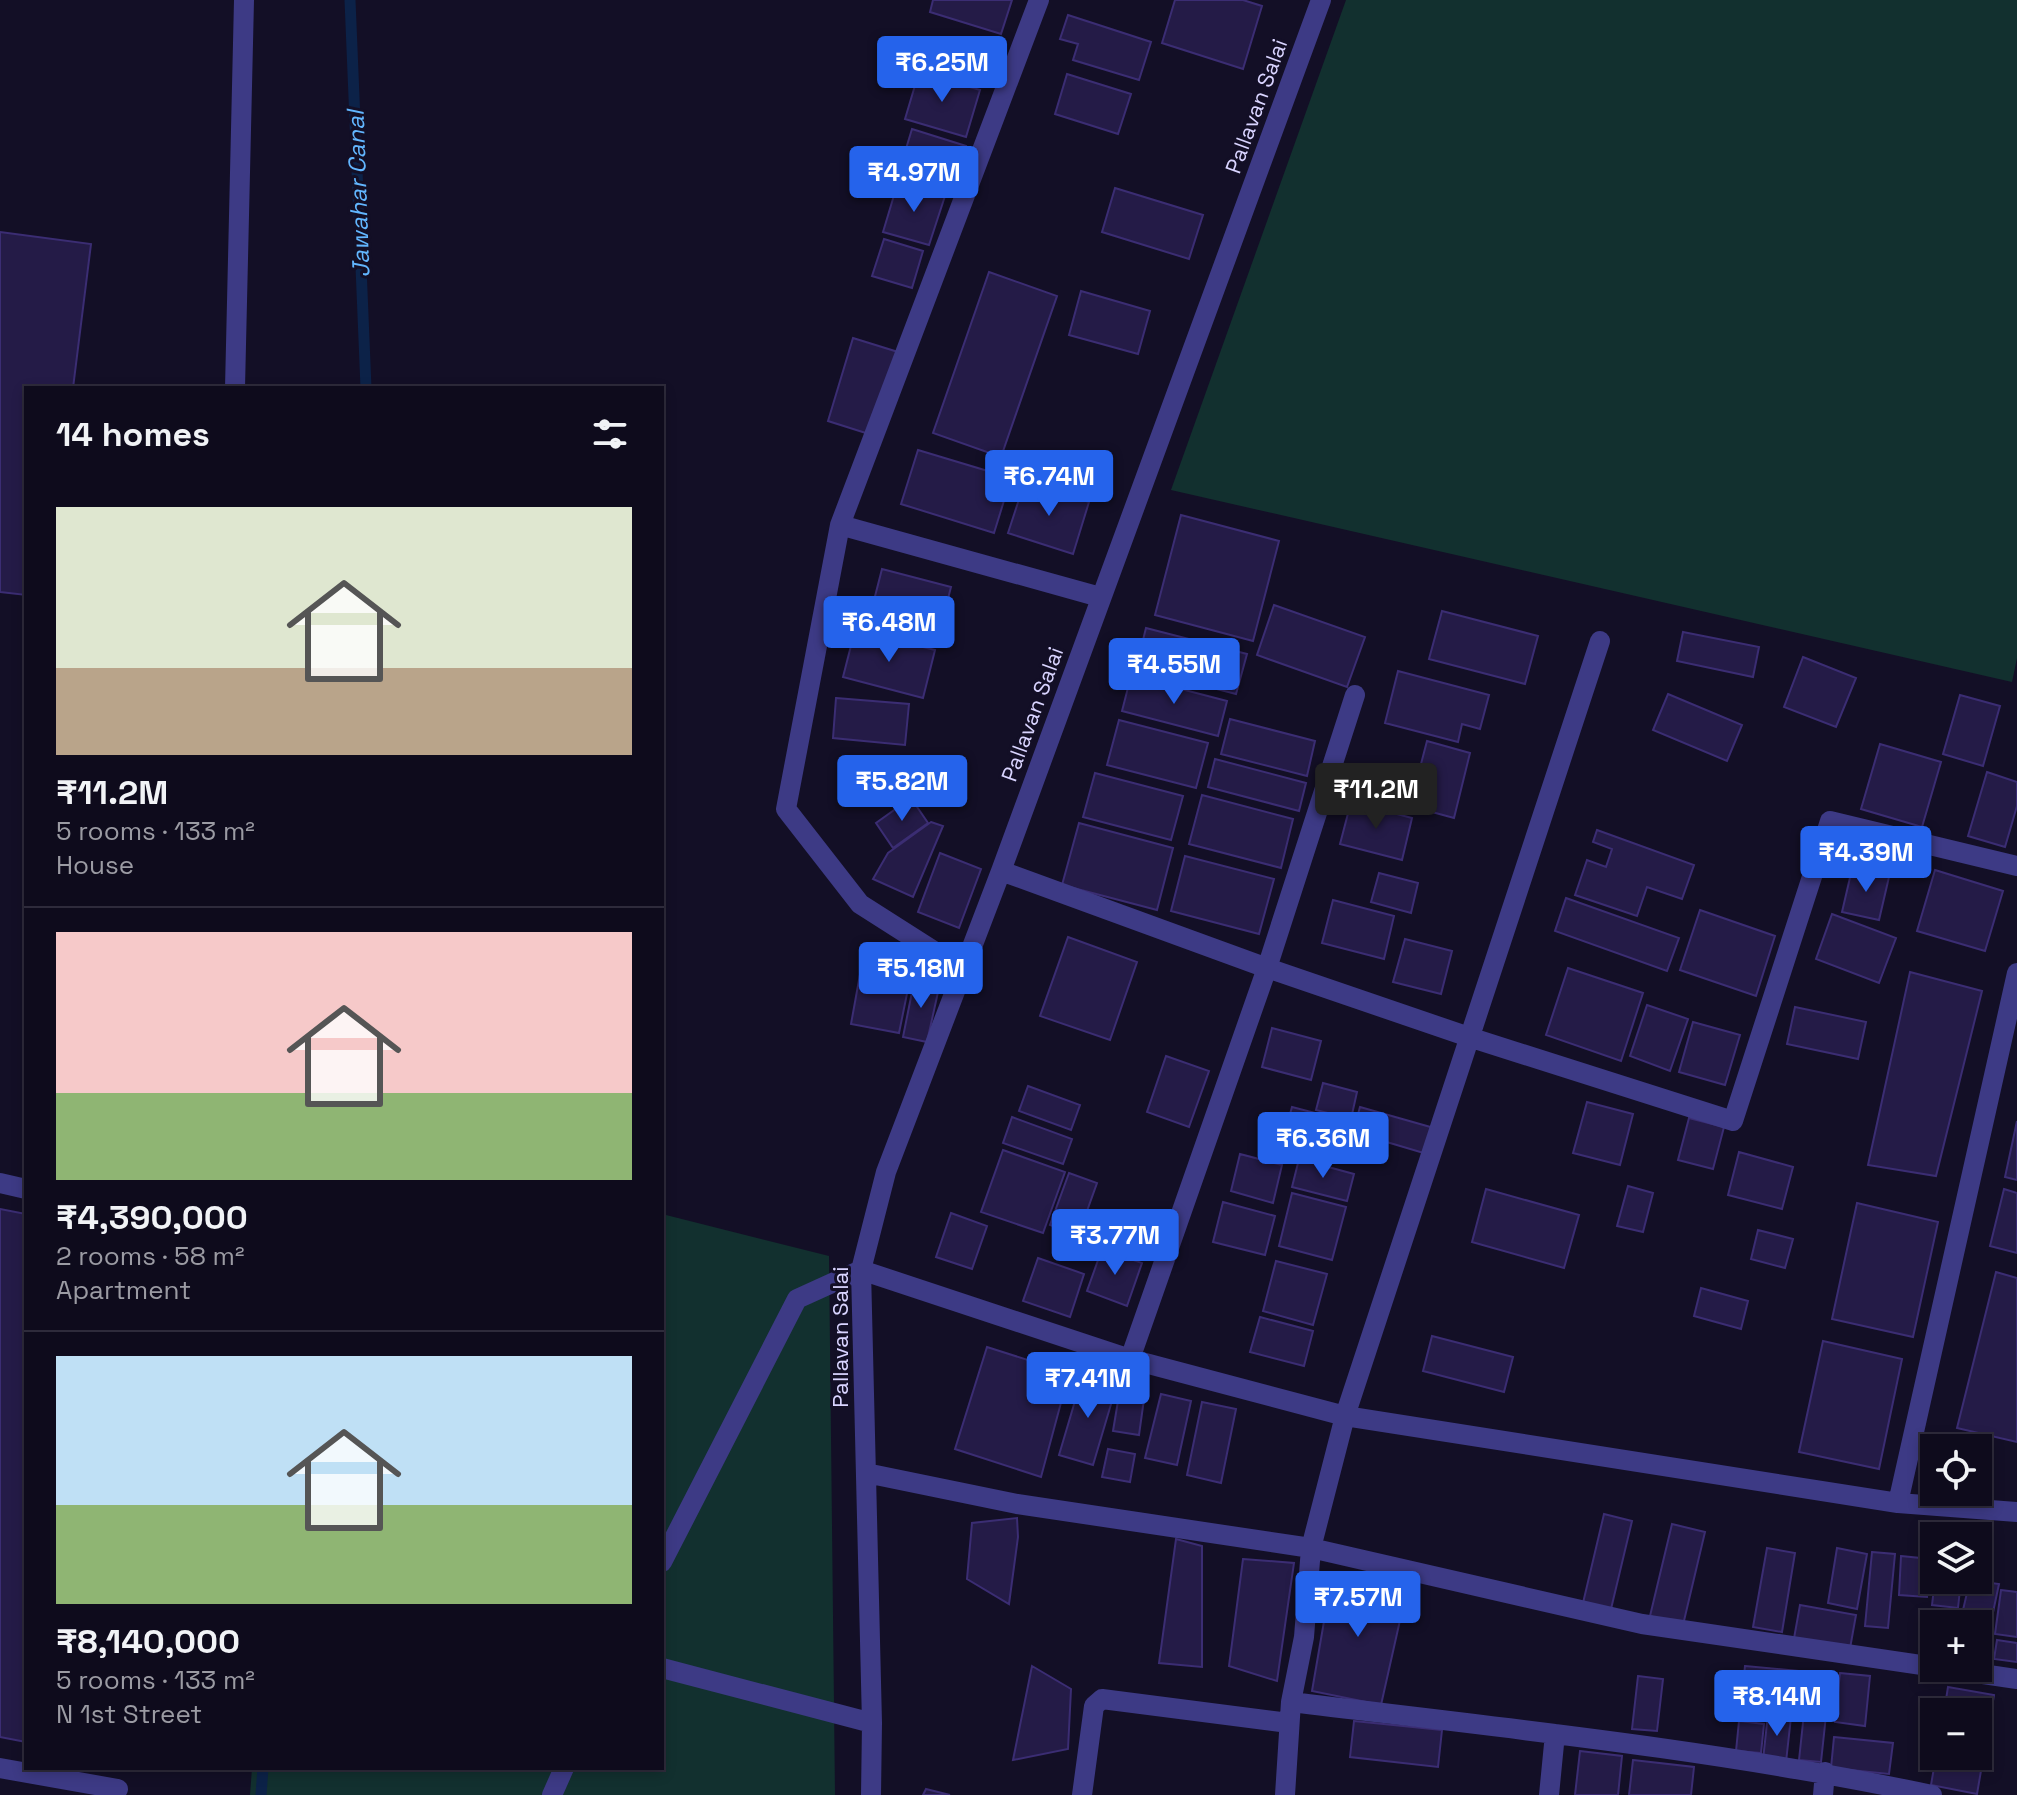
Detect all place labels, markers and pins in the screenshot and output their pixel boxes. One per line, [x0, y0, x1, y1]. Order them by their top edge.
pin: ₹6.25M [877, 36, 1007, 104]
pin: ₹4.97M [849, 146, 979, 214]
pin: ₹6.74M [984, 450, 1114, 518]
pin: ₹6.48M [824, 596, 954, 664]
pin: ₹4.55M [1109, 638, 1239, 706]
pin: ₹5.82M [837, 755, 967, 823]
pin: ₹11.2M [1311, 763, 1441, 831]
pin: ₹4.39M [1801, 826, 1931, 894]
pin: ₹5.18M [856, 942, 986, 1010]
pin: ₹6.36M [1258, 1112, 1388, 1180]
pin: ₹3.77M [1050, 1209, 1180, 1277]
pin: ₹7.41M [1023, 1352, 1153, 1420]
pin: ₹7.57M [1293, 1571, 1423, 1639]
pin: ₹8.14M [1712, 1670, 1842, 1738]

